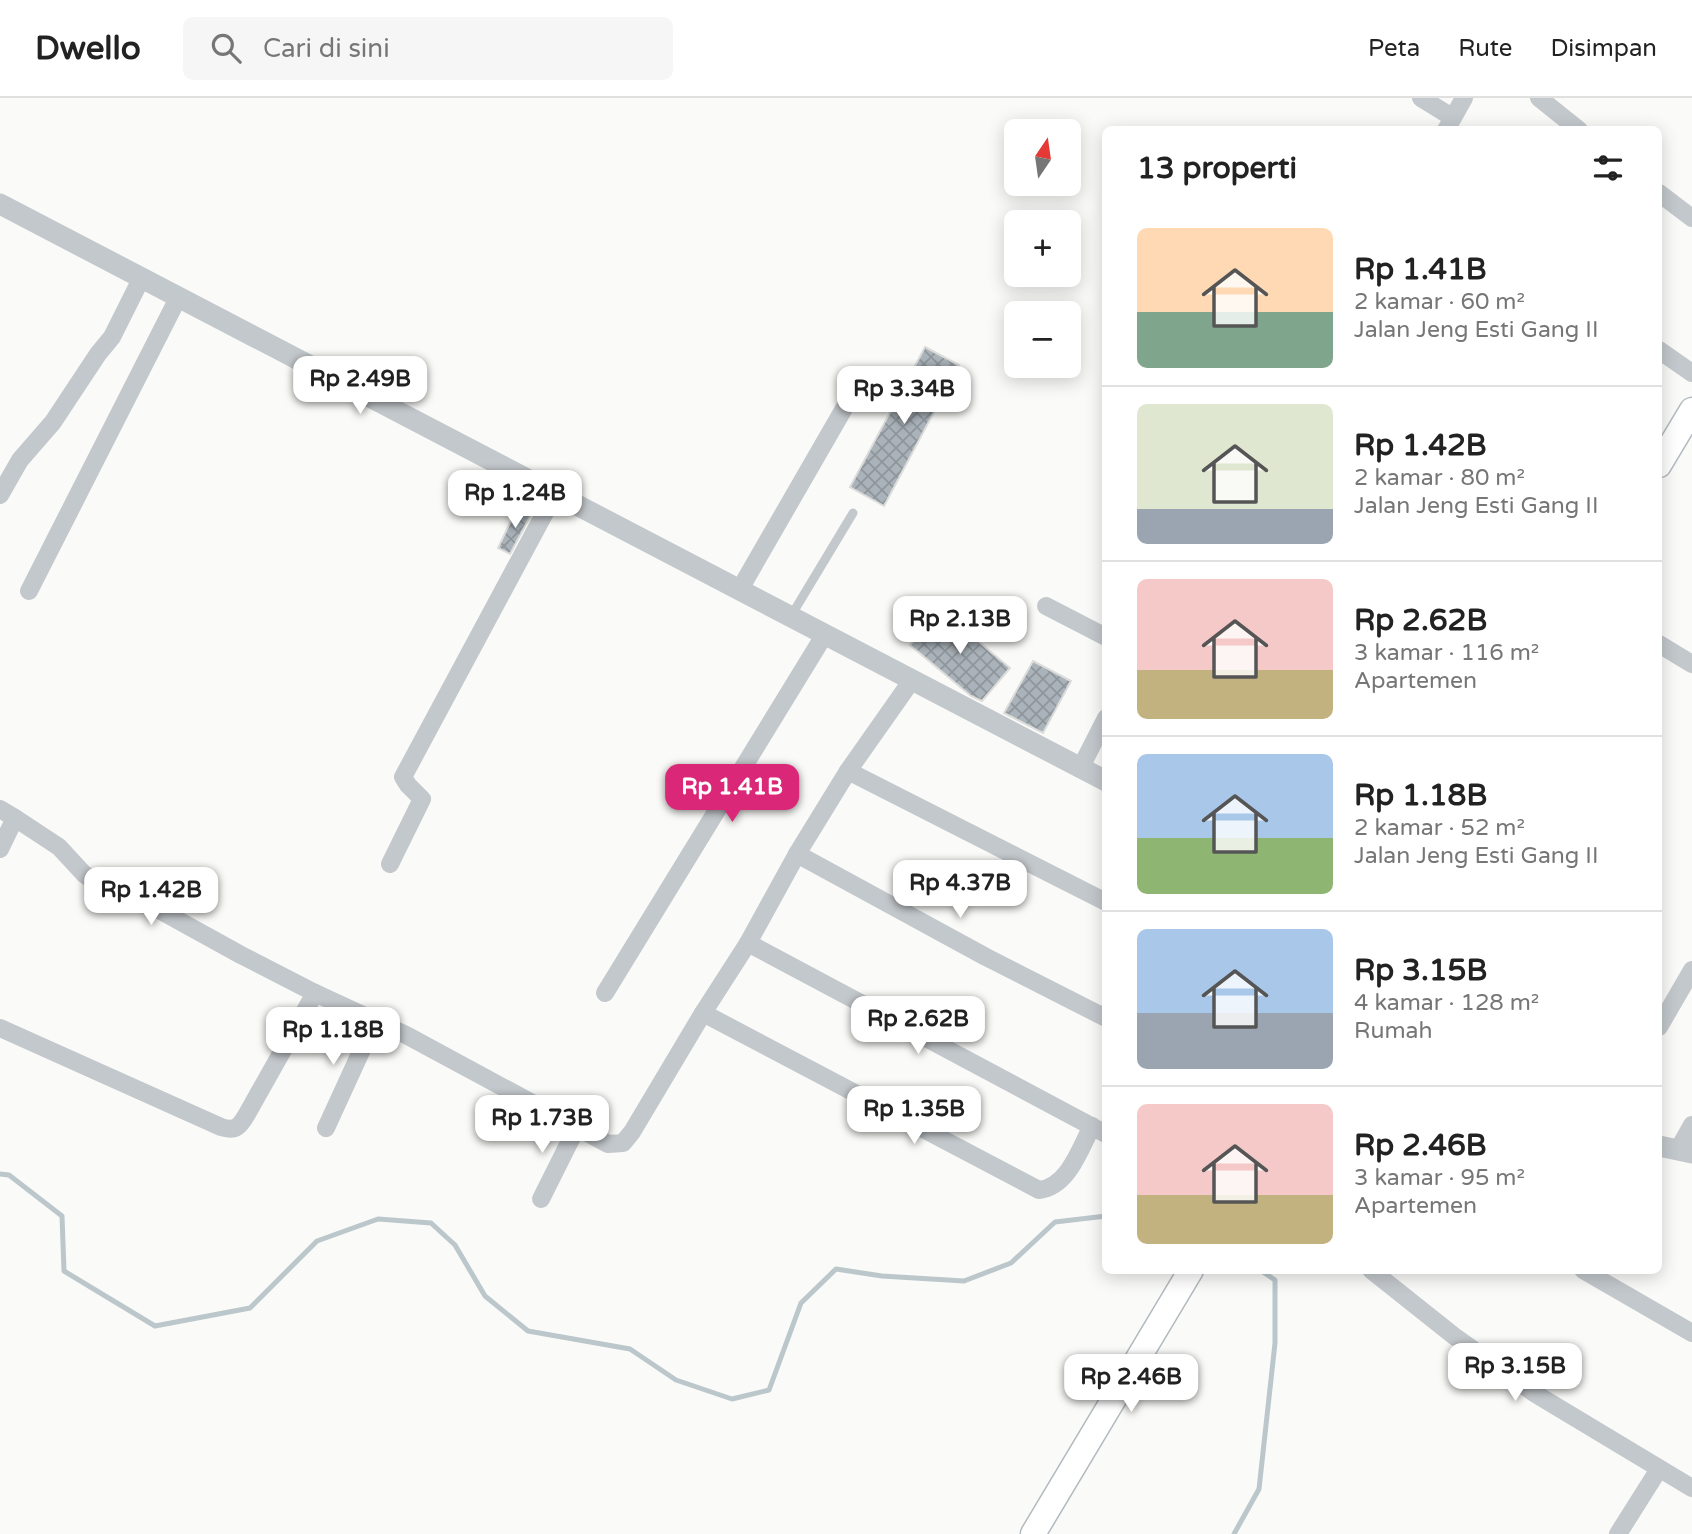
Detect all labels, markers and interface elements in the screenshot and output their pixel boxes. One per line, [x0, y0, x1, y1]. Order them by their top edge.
search box [183, 17, 673, 80]
text: Dwello [35, 29, 141, 68]
icon: search [207, 29, 245, 67]
text: Cari di sini [263, 33, 390, 64]
text: Peta [1368, 34, 1420, 63]
text: Rute [1458, 34, 1512, 63]
text: Disimpan [1550, 34, 1657, 63]
north arrow [1004, 119, 1082, 196]
map controls [1004, 119, 1081, 378]
icon: filters [1589, 149, 1627, 187]
text: 13 properti [1137, 150, 1297, 187]
button: + [1004, 210, 1081, 287]
text: Rp 1.41B [1354, 251, 1487, 288]
icon: home [1193, 256, 1277, 340]
text: 2 kamar · 60 m² [1354, 288, 1525, 316]
button: − [1004, 301, 1081, 378]
text: Jalan Jeng Esti Gang II [1354, 316, 1598, 344]
pin: Rp 2.49B [288, 356, 432, 416]
text: Rp 2.49B [309, 365, 411, 393]
pin: Rp 3.34B [832, 366, 976, 426]
text: Rp 3.34B [853, 375, 955, 403]
text: Rp 1.42B [1354, 427, 1487, 464]
icon: home [1193, 432, 1277, 516]
text: 2 kamar · 80 m² [1354, 464, 1525, 492]
pin: Rp 1.24B [443, 470, 587, 530]
text: Rp 1.24B [464, 479, 566, 507]
text: Jalan Jeng Esti Gang II [1354, 492, 1598, 520]
pin: Rp 2.13B [888, 596, 1032, 656]
text: Rp 2.62B [1354, 602, 1487, 639]
text: Rp 2.13B [909, 605, 1011, 633]
icon: home [1193, 607, 1277, 691]
text: 3 kamar · 116 m² [1354, 639, 1539, 667]
text: Apartemen [1354, 667, 1477, 695]
pin: Rp 1.41B [660, 764, 804, 824]
text: Rp 1.41B [681, 773, 783, 801]
text: Rp 1.18B [1354, 777, 1487, 814]
icon: home [1193, 782, 1277, 866]
text: 2 kamar · 52 m² [1354, 814, 1525, 842]
text: Jalan Jeng Esti Gang II [1354, 842, 1598, 870]
pin: Rp 4.37B [888, 860, 1032, 920]
pin: Rp 1.42B [79, 868, 223, 927]
text: Rp 4.37B [909, 869, 1011, 897]
text: Rp 1.42B [100, 876, 202, 904]
text: Rp 3.15B [1354, 952, 1487, 989]
icon: home [1193, 957, 1277, 1041]
text: 4 kamar · 128 m² [1354, 989, 1539, 1017]
pin: Rp 2.62B [846, 996, 990, 1056]
text: Rp 2.62B [867, 1005, 969, 1033]
pin: Rp 1.18B [261, 1007, 405, 1067]
text: Rp 1.18B [282, 1016, 384, 1044]
text: Rumah [1354, 1017, 1432, 1045]
pin: Rp 1.35B [842, 1086, 986, 1146]
text: Rp 1.35B [863, 1095, 965, 1123]
pin: Rp 1.73B [470, 1096, 614, 1155]
text: Rp 1.73B [491, 1104, 593, 1132]
text: Rp 2.46B [1354, 1127, 1487, 1164]
icon: home [1193, 1132, 1277, 1216]
text: 3 kamar · 95 m² [1354, 1164, 1525, 1192]
text: Apartemen [1354, 1192, 1477, 1220]
pin: Rp 3.15B [1443, 1344, 1587, 1403]
text: Rp 3.15B [1464, 1352, 1566, 1380]
pin: Rp 2.46B [1059, 1354, 1203, 1414]
text: Rp 2.46B [1080, 1363, 1182, 1391]

